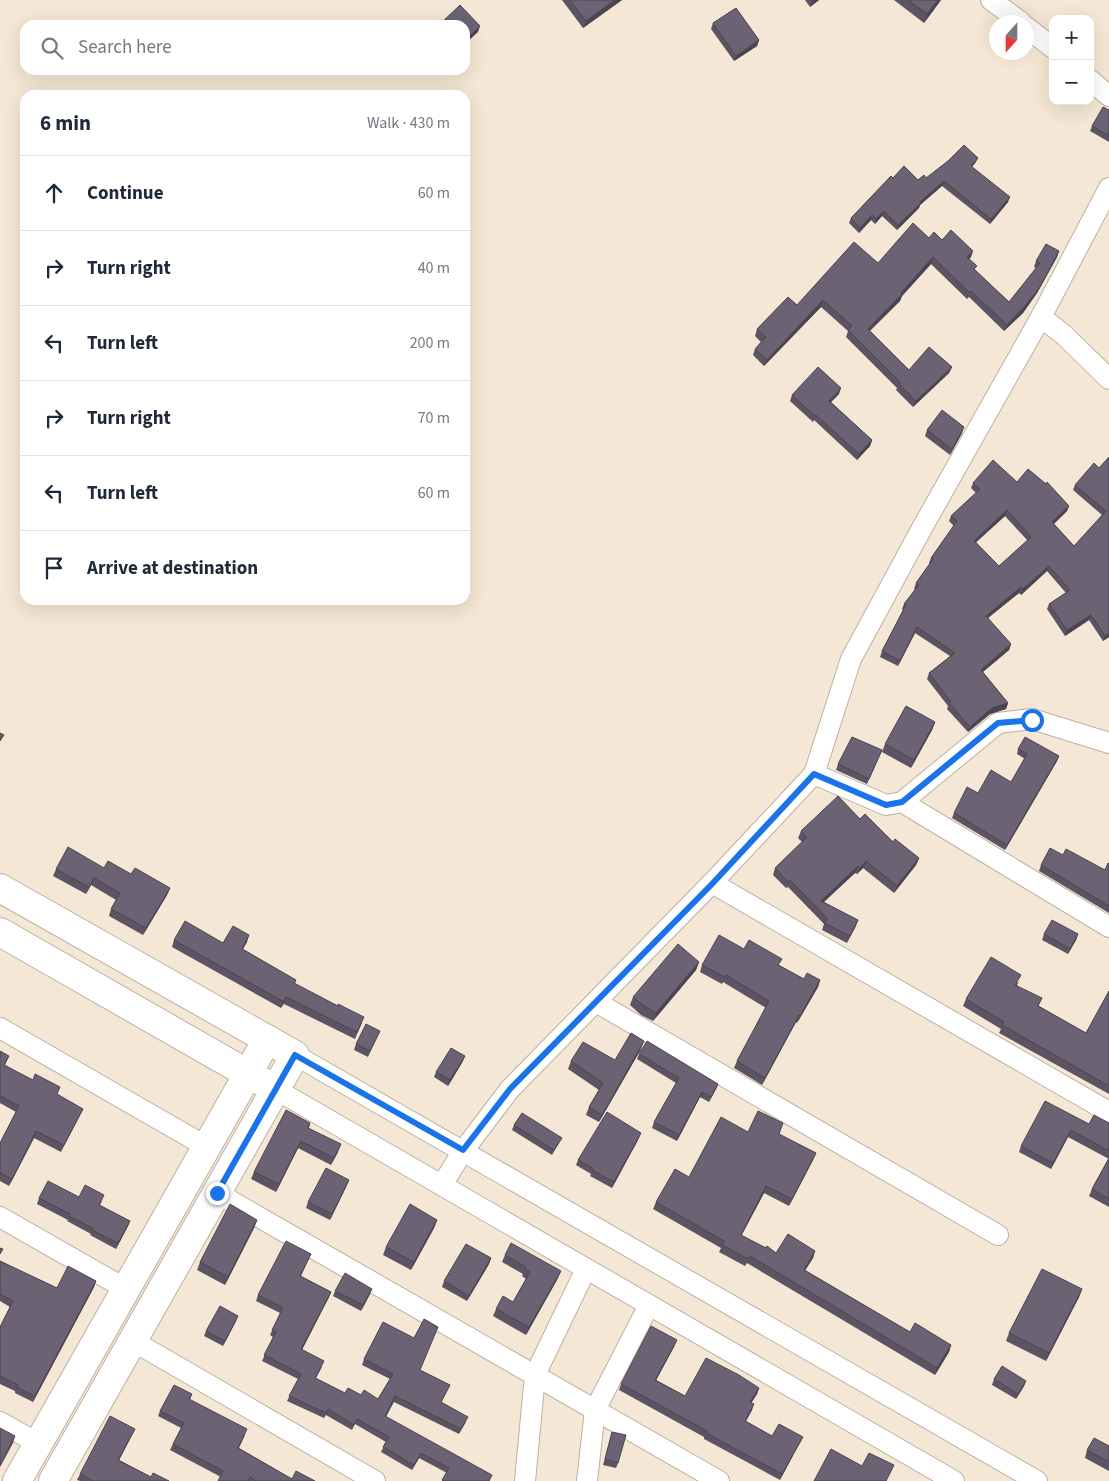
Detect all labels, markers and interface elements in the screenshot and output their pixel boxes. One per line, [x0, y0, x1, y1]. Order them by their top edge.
north arrow [989, 15, 1034, 60]
map controls [1049, 15, 1094, 105]
button: + [1049, 15, 1094, 60]
search box [20, 20, 470, 75]
icon: search [38, 34, 66, 62]
text: Search here [78, 34, 172, 61]
button: − [1049, 60, 1094, 105]
text: 6 min [40, 108, 91, 138]
text: Walk · 430 m [367, 112, 450, 134]
icon: ahead [40, 179, 68, 207]
text: Continue [87, 180, 164, 207]
text: 60 m [418, 182, 450, 204]
icon: right [40, 254, 68, 282]
text: Turn right [87, 255, 171, 282]
text: 40 m [418, 257, 450, 279]
icon: left [40, 329, 68, 357]
text: Turn left [87, 330, 158, 357]
text: 200 m [410, 332, 450, 354]
icon: right [40, 404, 68, 432]
text: Turn right [87, 405, 171, 432]
text: 70 m [418, 407, 450, 429]
icon: left [40, 479, 68, 507]
text: Turn left [87, 480, 158, 507]
text: 60 m [418, 482, 450, 504]
icon: arrive [40, 554, 68, 582]
text: Arrive at destination [87, 555, 258, 582]
route start [1021, 709, 1044, 732]
route end [206, 1182, 229, 1205]

